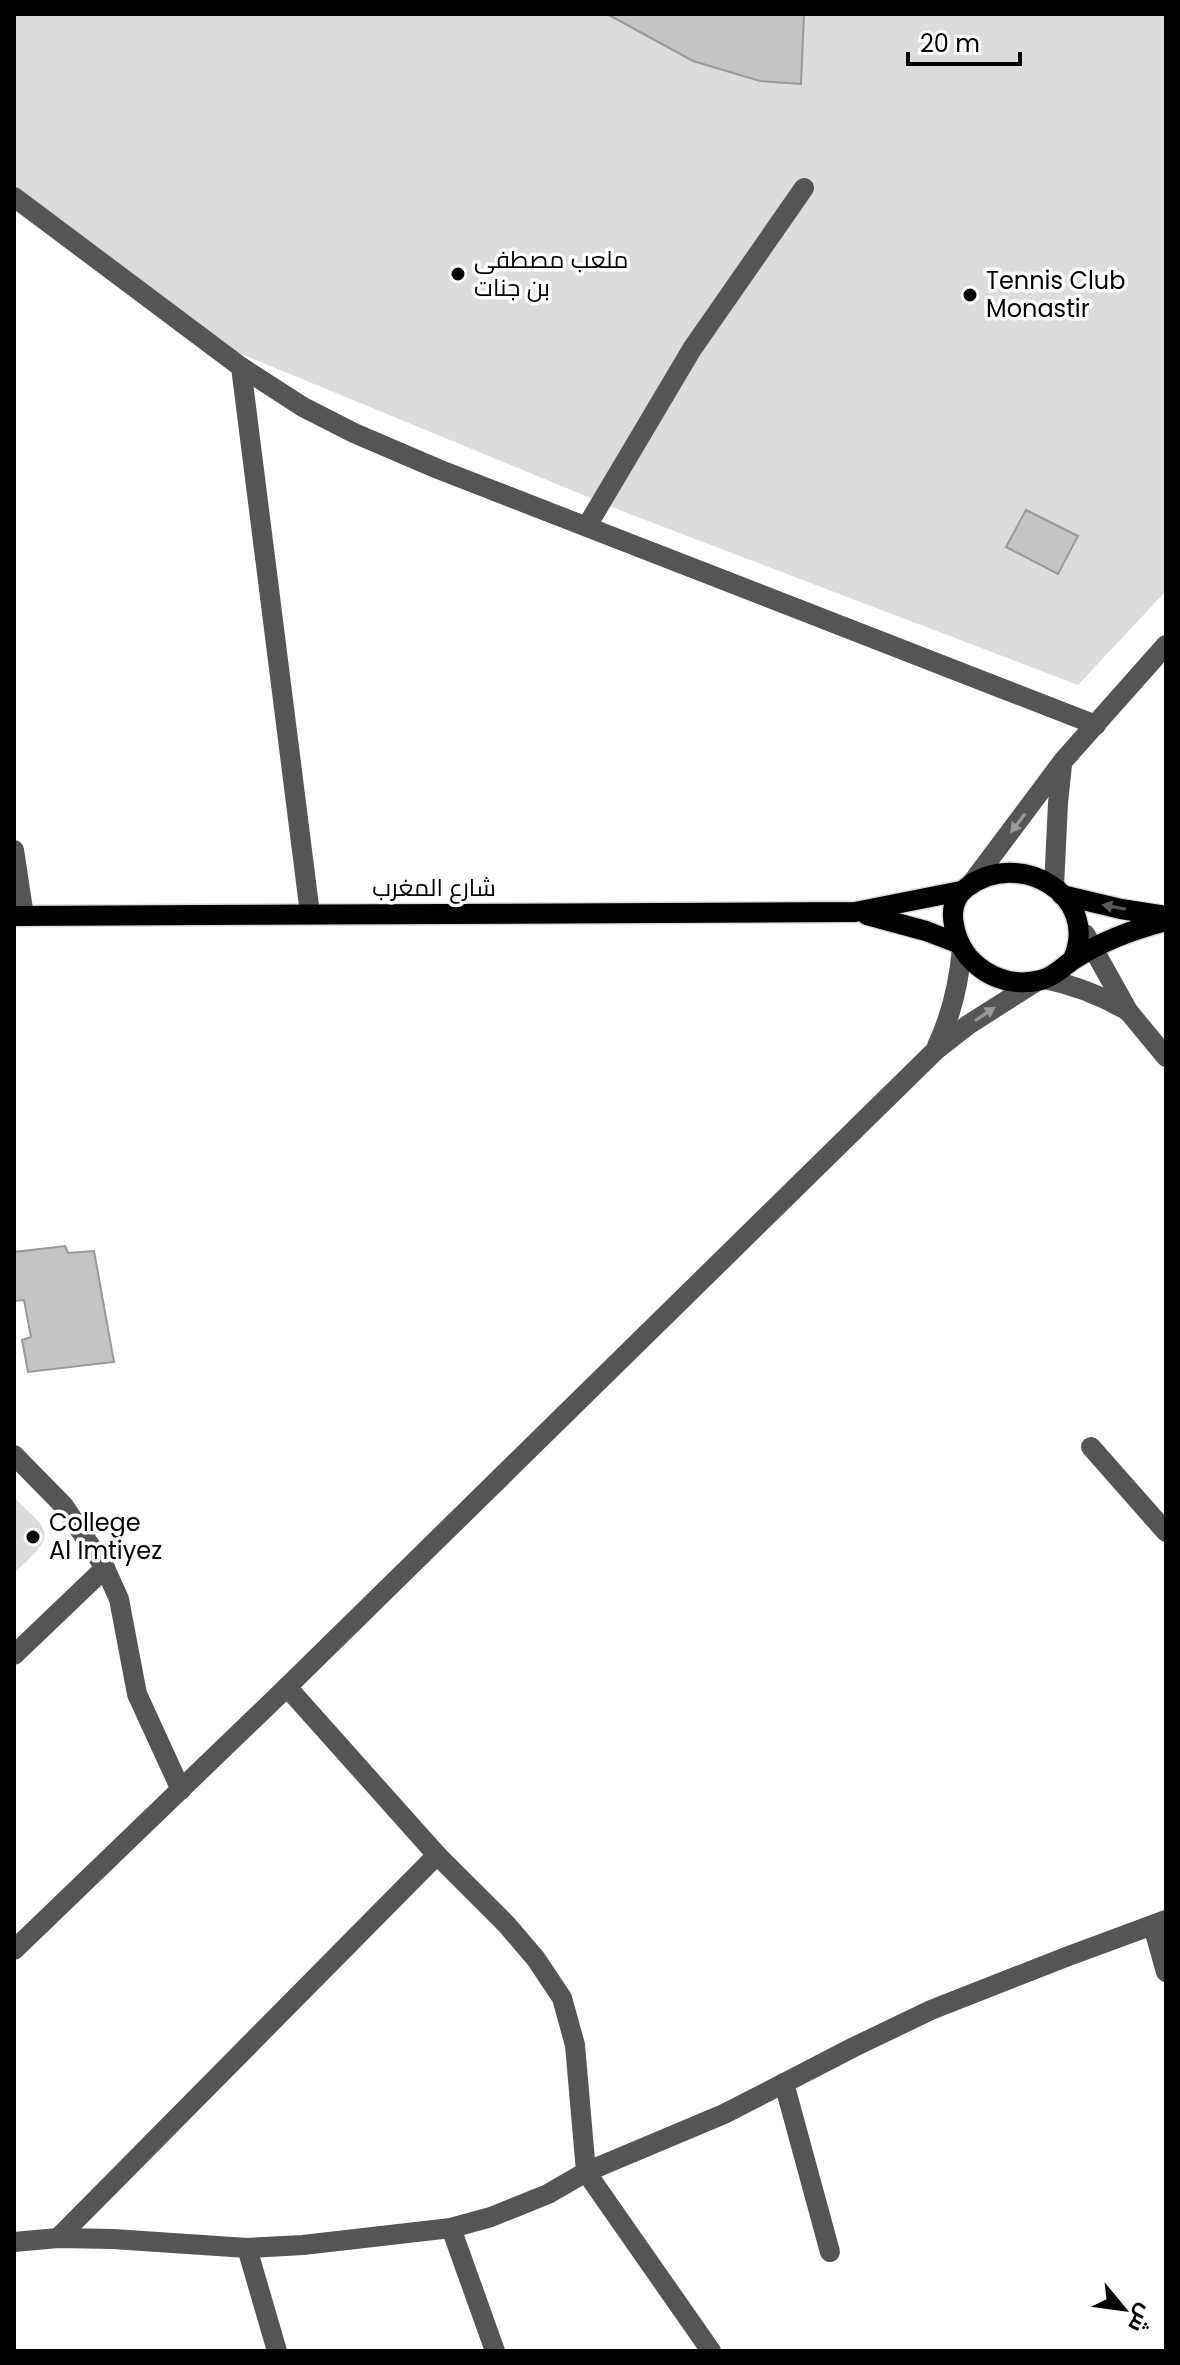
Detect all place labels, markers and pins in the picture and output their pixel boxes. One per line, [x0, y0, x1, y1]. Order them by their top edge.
place label: ملعب مصطفى بن جنات [474, 243, 628, 304]
place label: Tennis Club Monastir [986, 264, 1125, 325]
marker: ملعب مصطفى بن جنات [449, 265, 467, 283]
marker: Tennis Club Monastir [961, 286, 979, 304]
place label: College Al Imtiyez [49, 1506, 162, 1567]
marker: College Al Imtiyez [24, 1528, 42, 1546]

